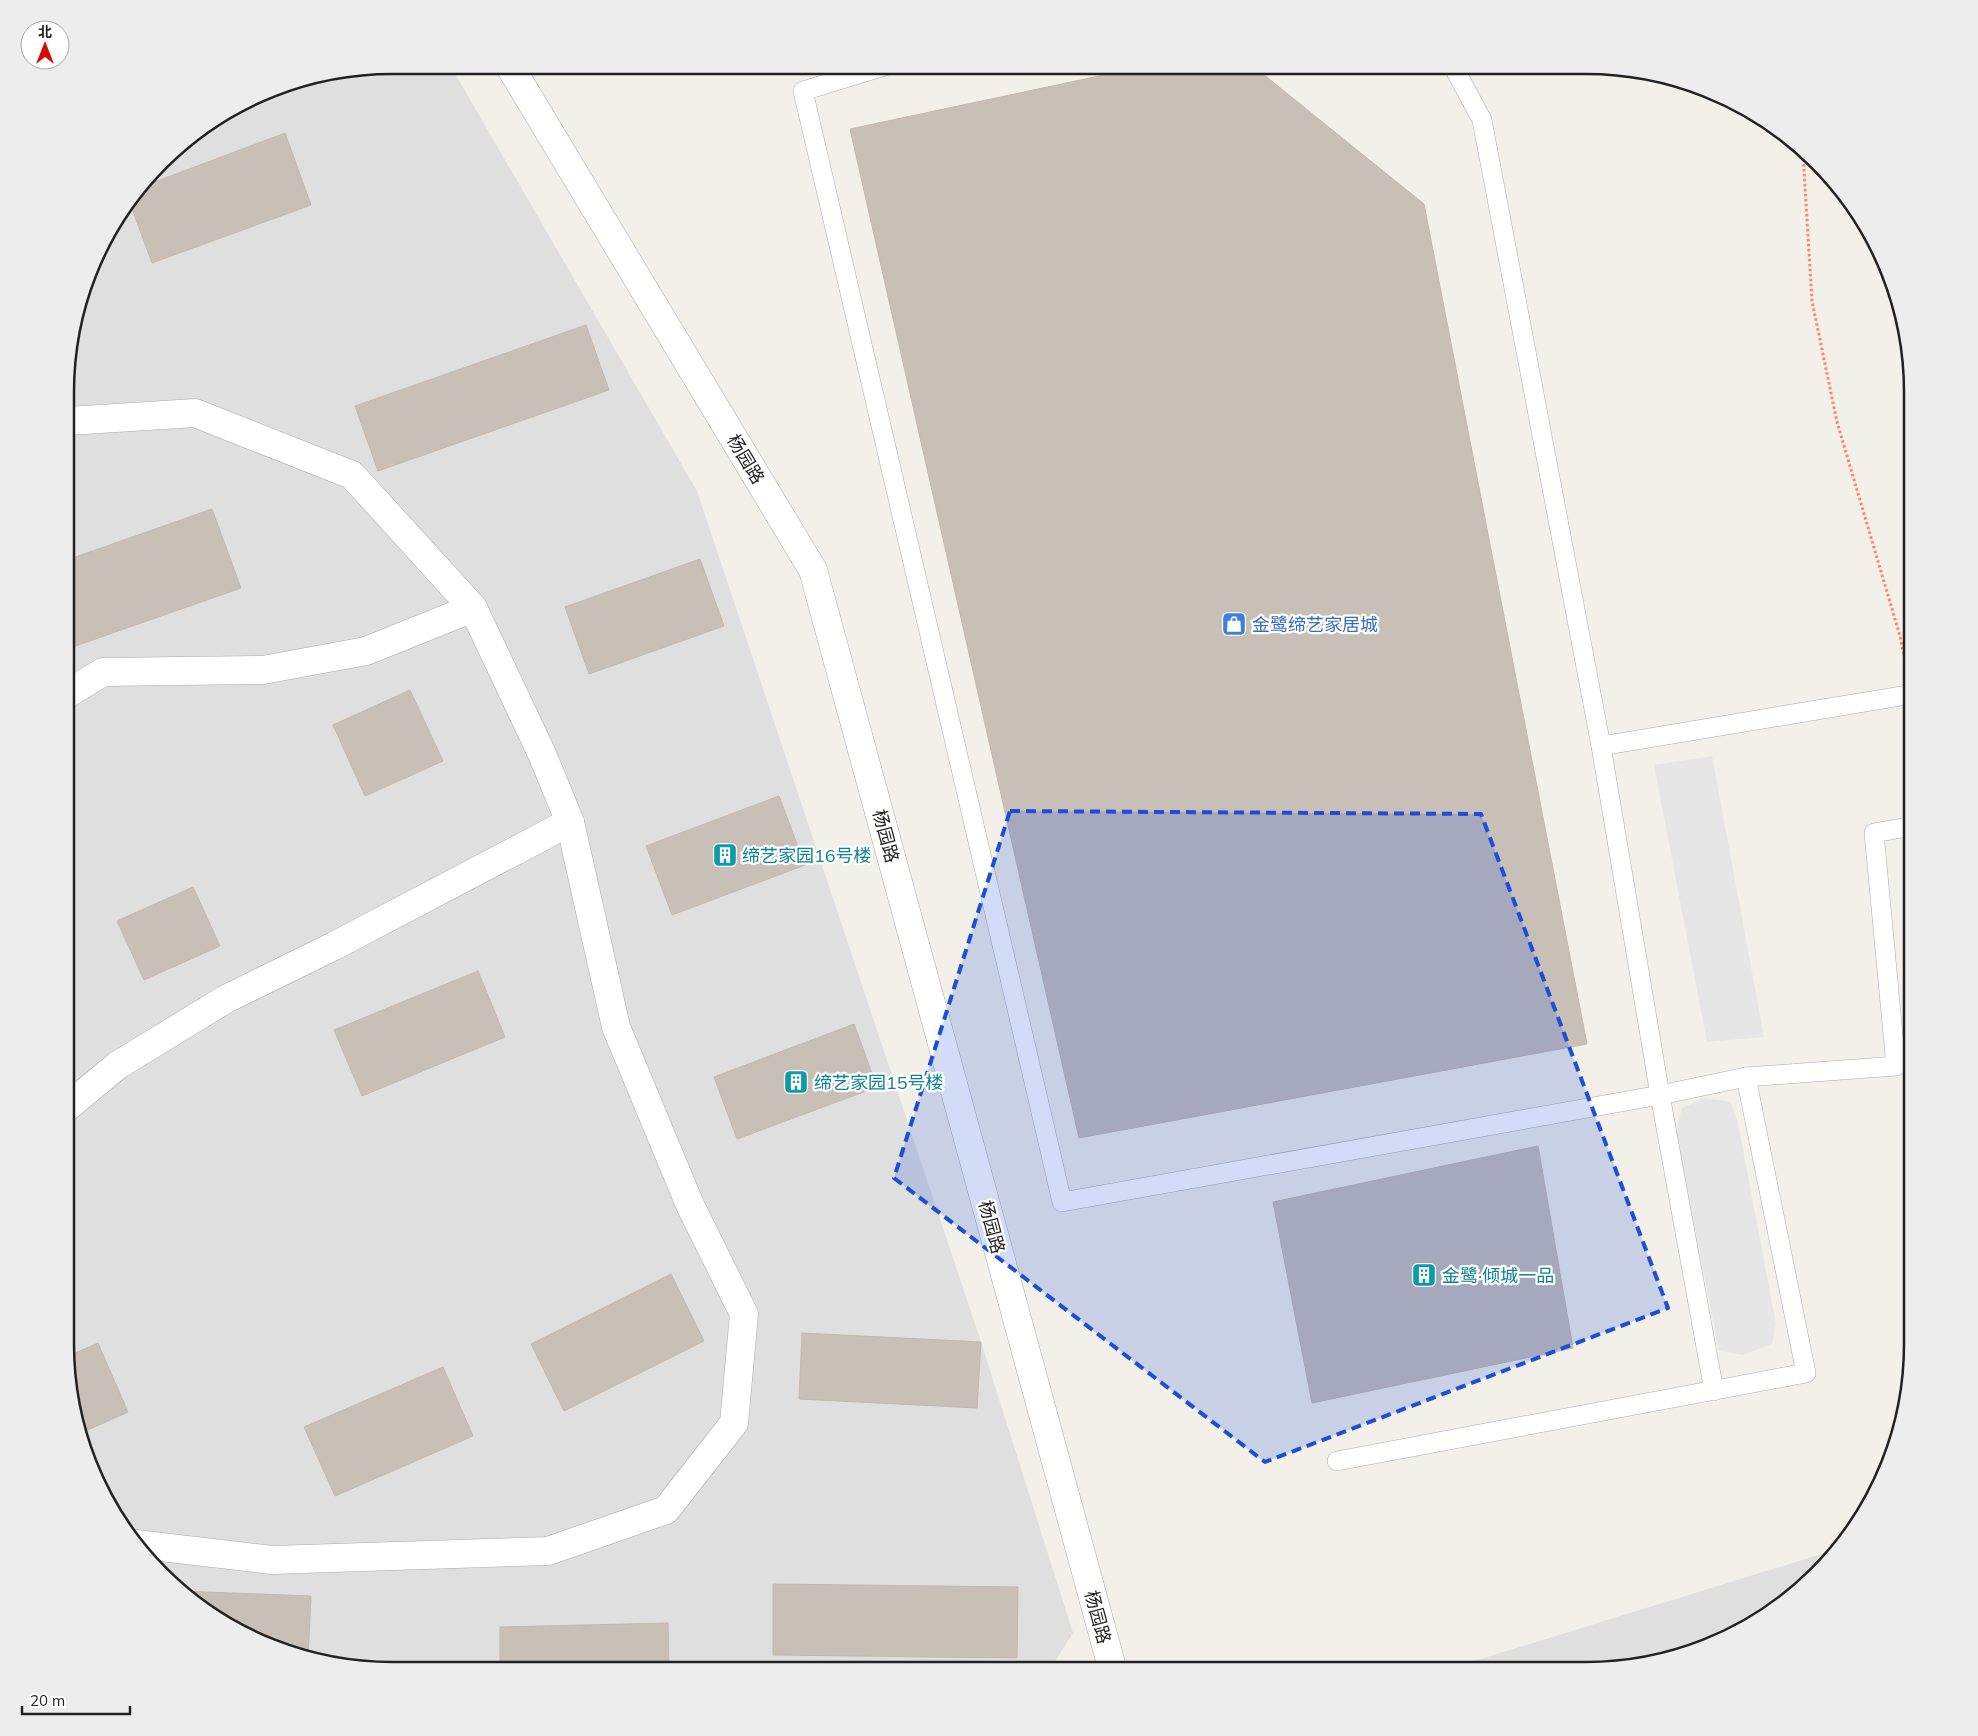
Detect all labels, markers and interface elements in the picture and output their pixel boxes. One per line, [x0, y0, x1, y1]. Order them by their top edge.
north arrow [20, 20, 70, 70]
text: 北 [38, 23, 52, 41]
street label: 杨园路 [722, 430, 770, 488]
shop icon: 金鹭缔艺家居城 [1221, 611, 1247, 637]
place label: 金鹭缔艺家居城 [1252, 613, 1378, 636]
street label: 杨园路 [868, 807, 904, 865]
building icon: 缔艺家园16号楼 [712, 842, 738, 868]
place label: 缔艺家园16号楼 [742, 844, 872, 867]
building icon: 缔艺家园15号楼 [783, 1069, 809, 1095]
place label: 缔艺家园15号楼 [814, 1071, 944, 1094]
street label: 杨园路 [974, 1198, 1010, 1256]
building icon: 金鹭·倾城一品 [1411, 1262, 1437, 1288]
place label: 金鹭·倾城一品 [1442, 1264, 1554, 1287]
street label: 杨园路 [1080, 1588, 1116, 1646]
scale bar [22, 1684, 130, 1716]
text: 20 m [30, 1691, 65, 1710]

